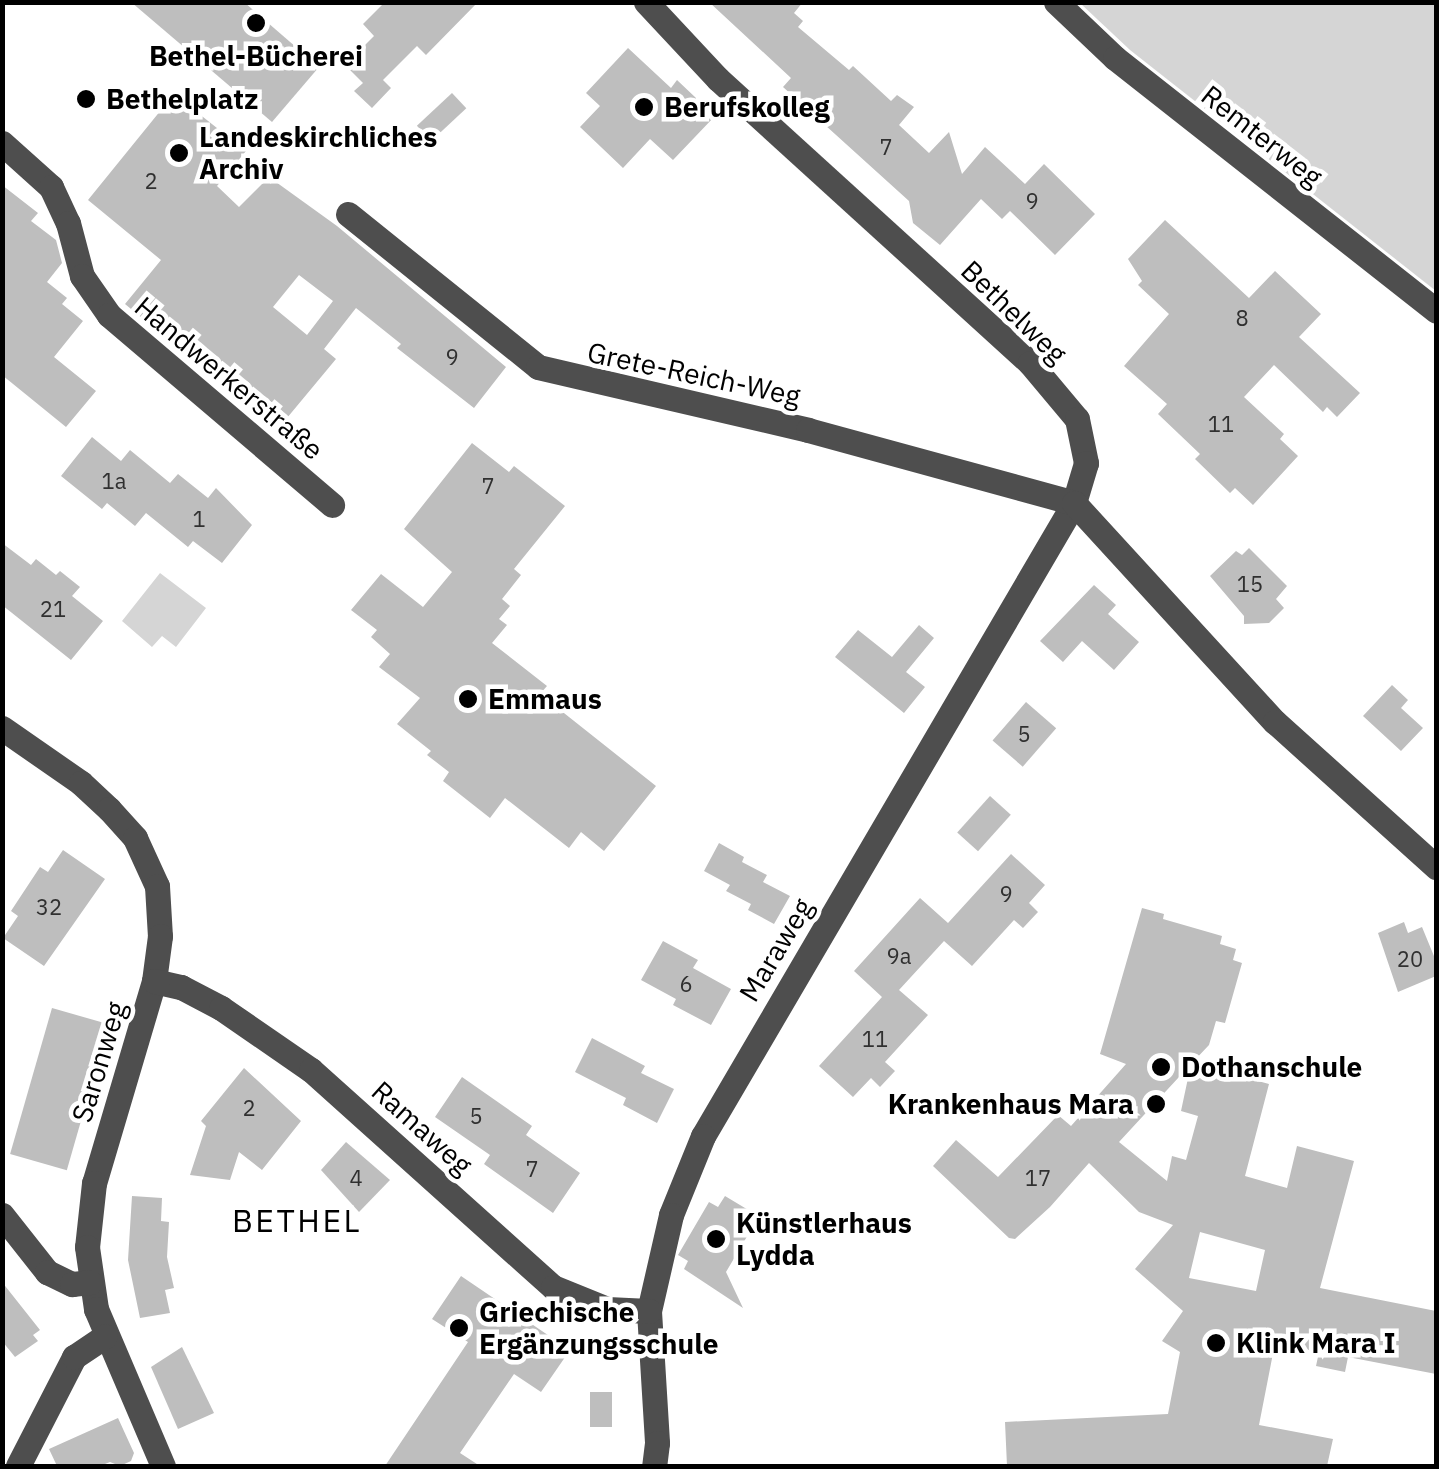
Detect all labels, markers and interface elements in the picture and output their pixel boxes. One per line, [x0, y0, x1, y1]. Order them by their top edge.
marker: Bethel-Bücherei [245, 12, 267, 34]
place label: Bethel-Bücherei [149, 39, 363, 73]
street label: Remterweg [1195, 78, 1329, 194]
place label: Bethelplatz [106, 82, 259, 116]
marker: Bethelplatz [75, 88, 97, 110]
place label: Berufskolleg [664, 90, 830, 124]
marker: Berufskolleg [633, 96, 655, 118]
place label: Landeskirchliches Archiv [199, 120, 437, 186]
house number: 7 [879, 134, 893, 160]
marker: Landeskirchliches Archiv [168, 142, 190, 164]
house number: 2 [144, 168, 158, 194]
house number: 9 [1025, 188, 1039, 214]
street label: Bethelweg [954, 253, 1074, 371]
street label: Handwerkerstraße [128, 289, 330, 467]
house number: 8 [1235, 305, 1249, 331]
street label: Grete-Reich-Weg [584, 335, 804, 413]
house number: 9 [445, 344, 459, 370]
house number: 11 [1208, 411, 1234, 437]
house number: 1a [102, 468, 126, 494]
house number: 7 [481, 473, 495, 499]
house number: 1 [192, 506, 206, 532]
house number: 15 [1237, 571, 1263, 597]
house number: 21 [40, 596, 66, 622]
place label: Emmaus [488, 682, 602, 716]
marker: Emmaus [457, 688, 479, 710]
house number: 5 [1017, 721, 1031, 747]
house number: 9 [999, 881, 1013, 907]
street label: Maraweg [732, 892, 820, 1008]
house number: 32 [36, 894, 62, 920]
house number: 9a [887, 943, 911, 969]
house number: 20 [1397, 946, 1423, 972]
house number: 6 [679, 971, 693, 997]
street label: Saronweg [65, 998, 133, 1126]
house number: 11 [862, 1026, 888, 1052]
place label: Dothanschule [1181, 1050, 1362, 1084]
marker: Dothanschule [1150, 1056, 1172, 1078]
street label: Ramaweg [365, 1074, 479, 1182]
place label: Krankenhaus Mara [888, 1087, 1134, 1121]
marker: Krankenhaus Mara [1143, 1091, 1169, 1117]
house number: 2 [242, 1095, 256, 1121]
house number: 5 [469, 1103, 483, 1129]
house number: 7 [525, 1156, 539, 1182]
house number: 4 [349, 1165, 363, 1191]
house number: 17 [1025, 1165, 1051, 1191]
district label: BETHEL [232, 1201, 362, 1239]
place label: Künstlerhaus Lydda [736, 1206, 912, 1272]
marker: Künstlerhaus Lydda [705, 1228, 727, 1250]
place label: Griechische Ergänzungsschule [479, 1295, 718, 1361]
marker: Griechische Ergänzungsschule [448, 1317, 470, 1339]
place label: Klink Mara I [1236, 1326, 1396, 1360]
marker: Klink Mara I [1205, 1332, 1227, 1354]

